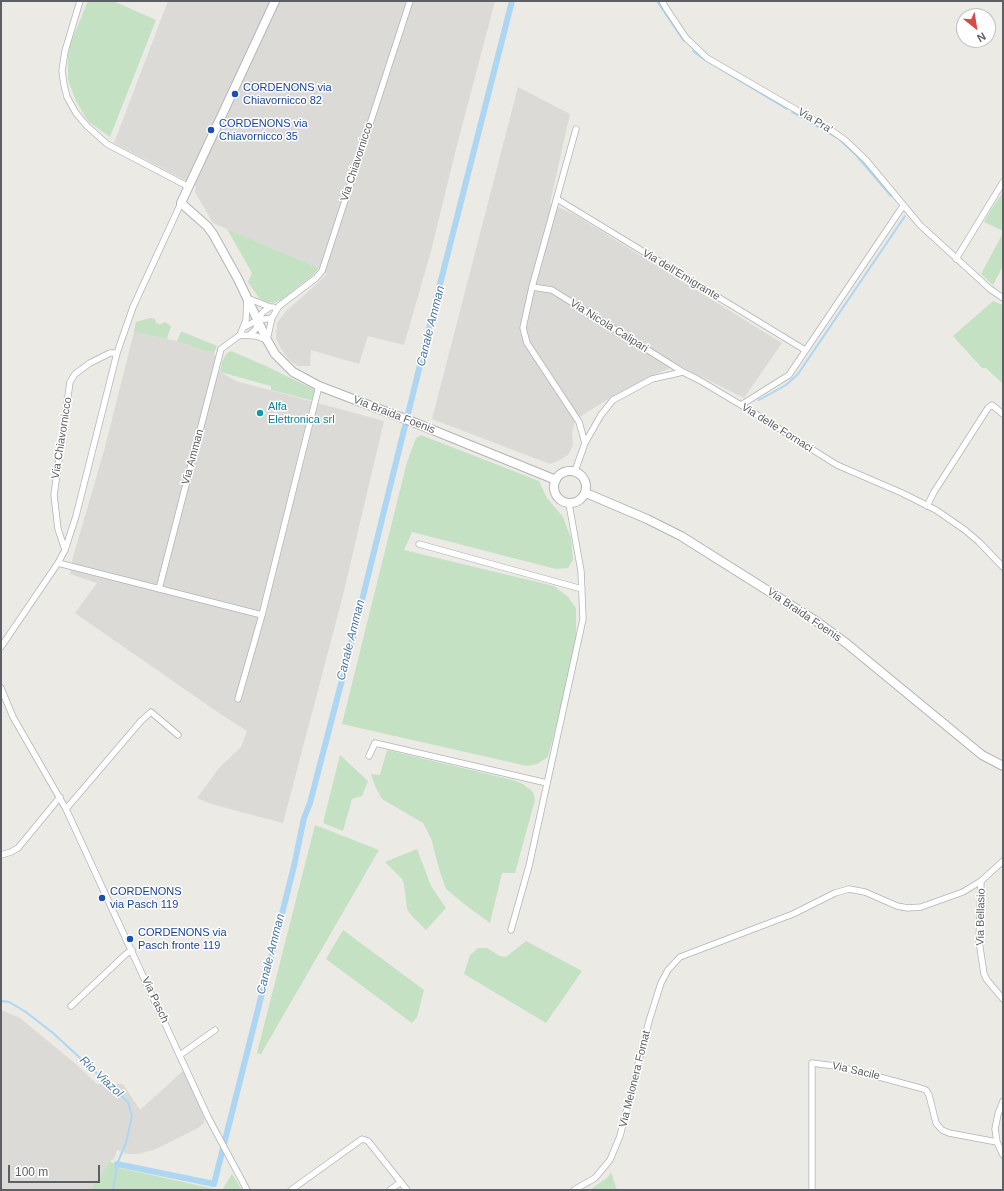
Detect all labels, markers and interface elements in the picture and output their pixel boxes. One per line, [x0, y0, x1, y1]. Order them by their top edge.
north arrow [956, 8, 996, 48]
text: N [975, 30, 988, 45]
place label: CORDENONS via Chiavornicco 82 [243, 81, 332, 107]
marker: CORDENONS via Chiavornicco 82 [230, 89, 240, 99]
street label: Via Pra' [795, 106, 835, 136]
place label: CORDENONS via Chiavornicco 35 [219, 117, 308, 143]
street label: Via Chiavornicco [338, 121, 376, 203]
marker: CORDENONS via Chiavornicco 35 [206, 125, 216, 135]
street label: Via dell'Emigrante [640, 247, 722, 303]
water label: Canale Amman [414, 284, 448, 368]
street label: Via Nicola Calipari [567, 297, 651, 355]
street label: Via Braida Foenis [351, 393, 437, 437]
street label: Via Chiavornicco [49, 396, 75, 480]
place label: Alfa Elettronica srl [268, 400, 335, 426]
street label: Via delle Fornaci [739, 401, 815, 455]
marker: Alfa Elettronica srl [255, 408, 265, 418]
street label: Via Amman [179, 428, 207, 486]
street label: Via Braida Foenis [764, 585, 844, 645]
water label: Canale Amman [334, 598, 368, 682]
place label: CORDENONS via Pasch 119 [110, 885, 182, 911]
street label: Via Bellasio [974, 888, 988, 946]
marker: CORDENONS via Pasch 119 [97, 893, 107, 903]
water label: Canale Amman [254, 912, 288, 996]
place label: CORDENONS via Pasch fronte 119 [138, 926, 227, 952]
marker: CORDENONS via Pasch fronte 119 [125, 934, 135, 944]
street label: Via Pasch [139, 975, 171, 1025]
street label: Via Melonera Fornat [617, 1029, 653, 1129]
water label: Rio Viazol [76, 1053, 126, 1101]
street label: Via Sacile [831, 1059, 881, 1083]
scale bar [10, 1157, 102, 1183]
text: 100 m [15, 1165, 48, 1179]

